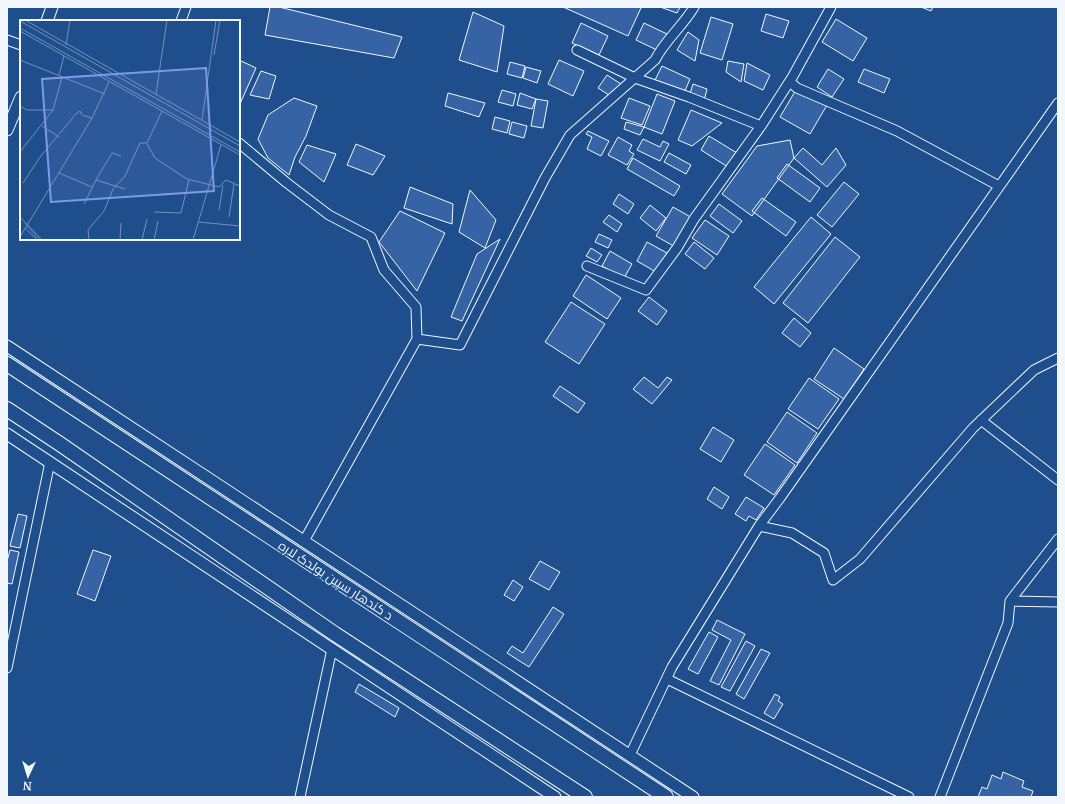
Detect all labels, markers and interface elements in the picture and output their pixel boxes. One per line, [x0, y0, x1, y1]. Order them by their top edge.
inset map [20, 20, 240, 240]
street label: د کندهار سپین بولدک لاره [275, 537, 396, 624]
north arrow [8, 756, 48, 796]
text: N [22, 779, 32, 793]

